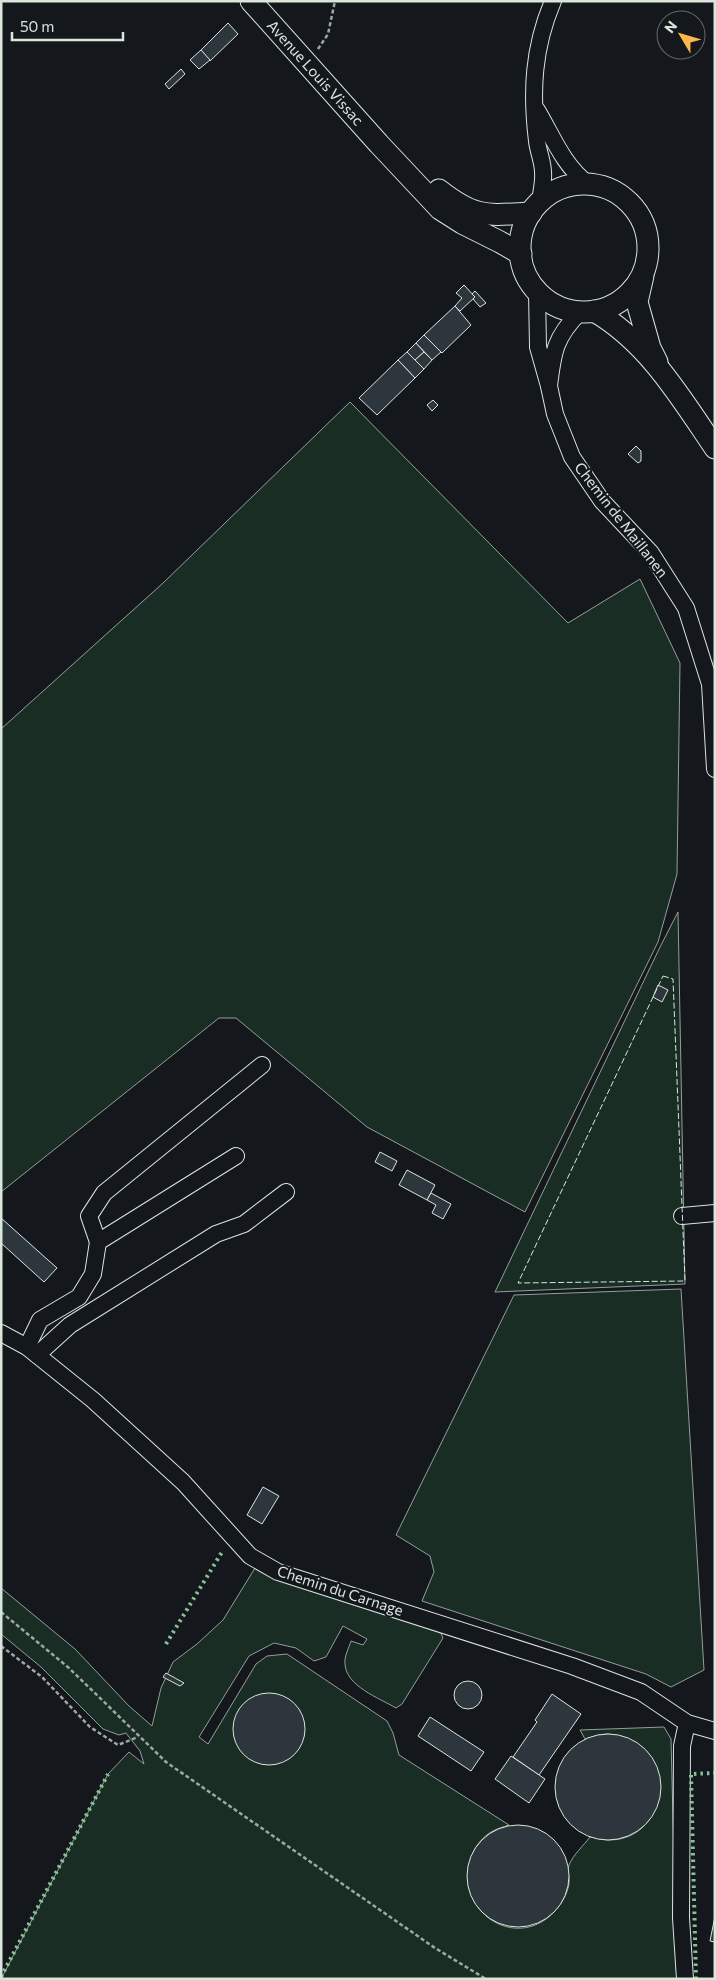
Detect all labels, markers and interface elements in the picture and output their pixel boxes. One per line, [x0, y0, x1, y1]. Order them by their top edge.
scale bar [12, 10, 124, 42]
north arrow [656, 10, 706, 60]
street label: Avenue Louis Vissac [264, 16, 368, 129]
text: 50 m [20, 17, 54, 35]
text: N [660, 17, 680, 36]
street label: Chemin de Maillanen [571, 458, 672, 581]
street label: Chemin du Carnage [275, 1561, 406, 1619]

